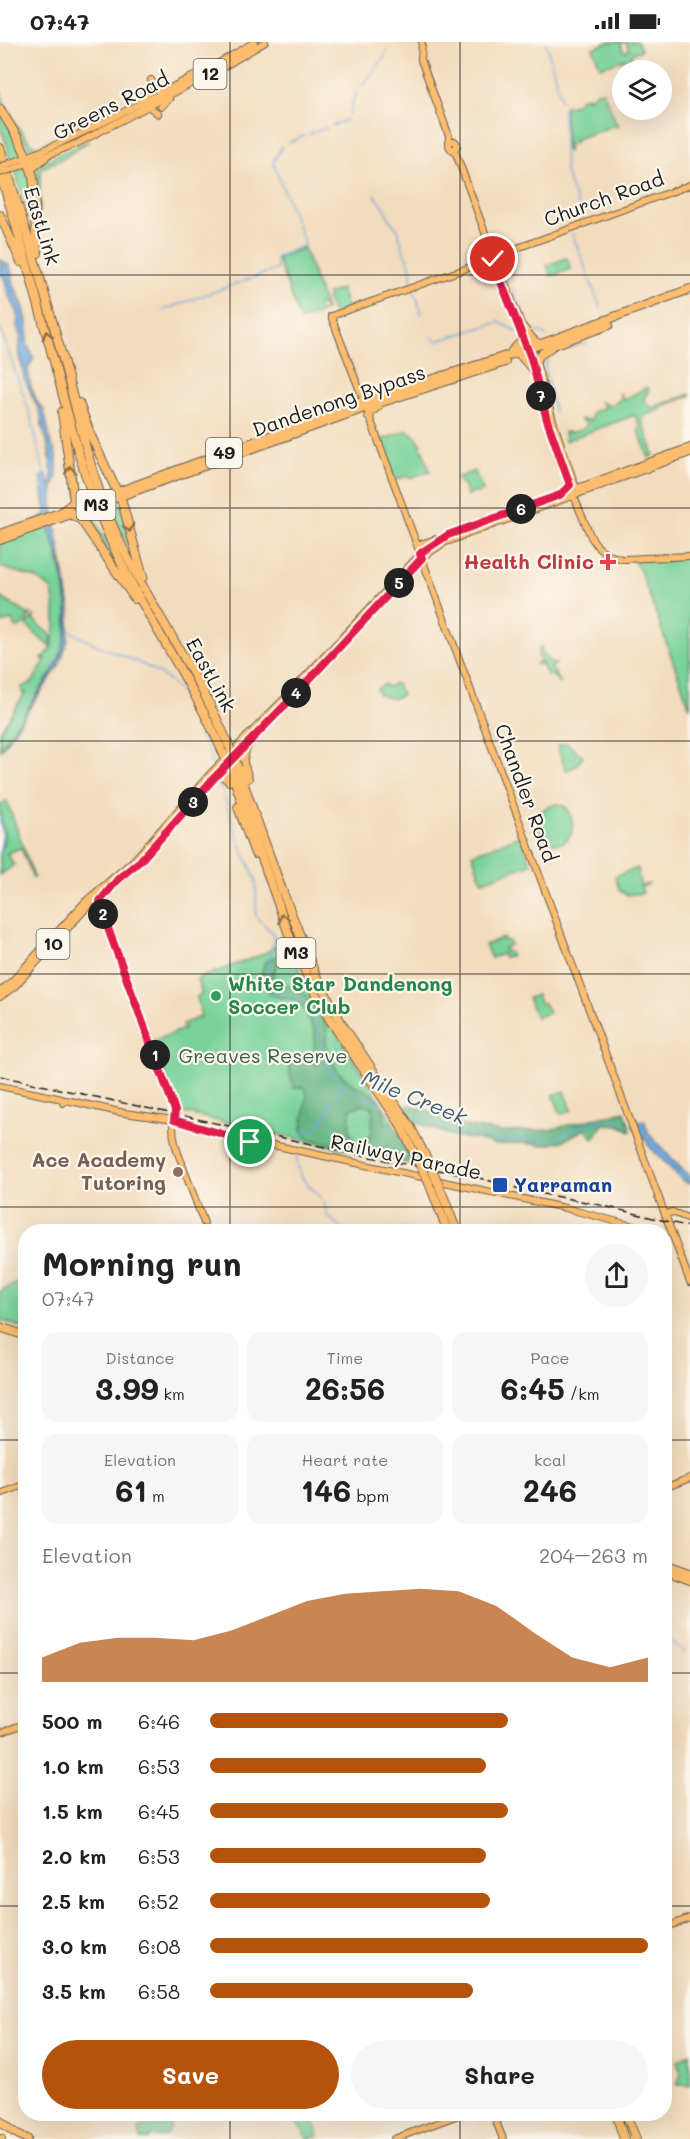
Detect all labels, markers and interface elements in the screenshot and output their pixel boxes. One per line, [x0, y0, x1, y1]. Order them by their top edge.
text: 07:47 [30, 7, 90, 36]
road number: 12 [194, 59, 226, 89]
map controls [612, 60, 672, 120]
button: layers [612, 60, 672, 120]
street label: Greens Road [48, 65, 173, 145]
street label: Church Road [540, 164, 667, 232]
street label: EastLink [19, 183, 67, 268]
pin [467, 233, 518, 284]
icon: check [476, 242, 509, 275]
one-way arrow [42, 331, 54, 341]
street label: Dandenong Bypass [249, 358, 429, 442]
pin: 7 [526, 381, 556, 411]
text: 7 [537, 385, 545, 406]
road number: 49 [206, 438, 242, 468]
one-way arrow [64, 465, 76, 474]
road number: M3 [76, 490, 116, 520]
pin: 6 [506, 494, 536, 524]
text: 6 [516, 498, 526, 519]
one-way arrow [121, 523, 134, 533]
place label: Health Clinic [463, 548, 594, 574]
marker: Health Clinic [599, 553, 617, 571]
pin: 5 [384, 568, 414, 598]
text: 5 [394, 572, 404, 593]
street label: EastLink [181, 633, 243, 716]
pin: 4 [281, 678, 311, 708]
text: 4 [291, 682, 301, 703]
street label: Chandler Road [490, 720, 564, 865]
pin: 3 [178, 787, 208, 817]
text: 3 [188, 791, 198, 812]
pin: 2 [88, 899, 118, 929]
text: 2 [99, 903, 107, 924]
one-way arrow [277, 913, 290, 923]
road number: 10 [36, 929, 70, 959]
road number: M3 [276, 938, 316, 968]
place label: White Star Dandenong Soccer Club [228, 970, 452, 1019]
marker: White Star Dandenong Soccer Club [209, 989, 223, 1003]
pin: 1 [140, 1040, 170, 1070]
park label: Greaves Reserve [178, 1042, 348, 1068]
text: 1 [151, 1044, 159, 1065]
water label: Mile Creek [358, 1063, 472, 1130]
pin [224, 1116, 275, 1167]
icon: arrive [233, 1125, 266, 1158]
street label: Railway Parade [328, 1127, 484, 1185]
place label: Ace Academy Tutoring [32, 1146, 166, 1195]
marker: Ace Academy Tutoring [171, 1165, 185, 1179]
place label: Yarraman [514, 1171, 612, 1197]
marker: Yarraman [491, 1176, 509, 1194]
text: Morning run [42, 1241, 242, 1284]
button: share [585, 1244, 648, 1307]
text: 07:47 [42, 1285, 95, 1311]
text: Distance [106, 1347, 174, 1368]
text: Time [327, 1347, 363, 1368]
text: Pace [530, 1347, 570, 1368]
text: 3.99 [95, 1368, 158, 1408]
text: 26:56 [305, 1368, 385, 1408]
text: 6:45 [501, 1368, 565, 1408]
text: km [158, 1383, 185, 1404]
text: /km [565, 1383, 599, 1404]
text: Elevation [104, 1449, 176, 1470]
text: Heart rate [302, 1449, 388, 1470]
text: kcal [534, 1449, 566, 1470]
text: 61 [115, 1470, 147, 1510]
text: 146 [301, 1470, 351, 1510]
text: 246 [523, 1470, 577, 1510]
text: m [147, 1485, 165, 1506]
text: bpm [351, 1485, 389, 1506]
text: Elevation [42, 1542, 132, 1568]
text: 204–263 m [539, 1542, 648, 1568]
text: 500 m [42, 1708, 102, 1734]
text: 6:46 [138, 1708, 180, 1734]
text: 1.0 km [42, 1753, 104, 1779]
text: 6:53 [138, 1753, 180, 1779]
text: 1.5 km [42, 1798, 103, 1824]
text: 6:45 [138, 1798, 180, 1824]
text: 2.0 km [42, 1843, 106, 1869]
text: 6:53 [138, 1843, 180, 1869]
text: 2.5 km [42, 1888, 105, 1914]
text: 6:52 [138, 1888, 179, 1914]
text: 3.0 km [42, 1933, 107, 1959]
text: 6:08 [138, 1933, 181, 1959]
text: 3.5 km [42, 1978, 106, 2004]
text: 6:58 [138, 1978, 180, 2004]
button: Save [42, 2040, 339, 2109]
button: Share [351, 2040, 648, 2109]

